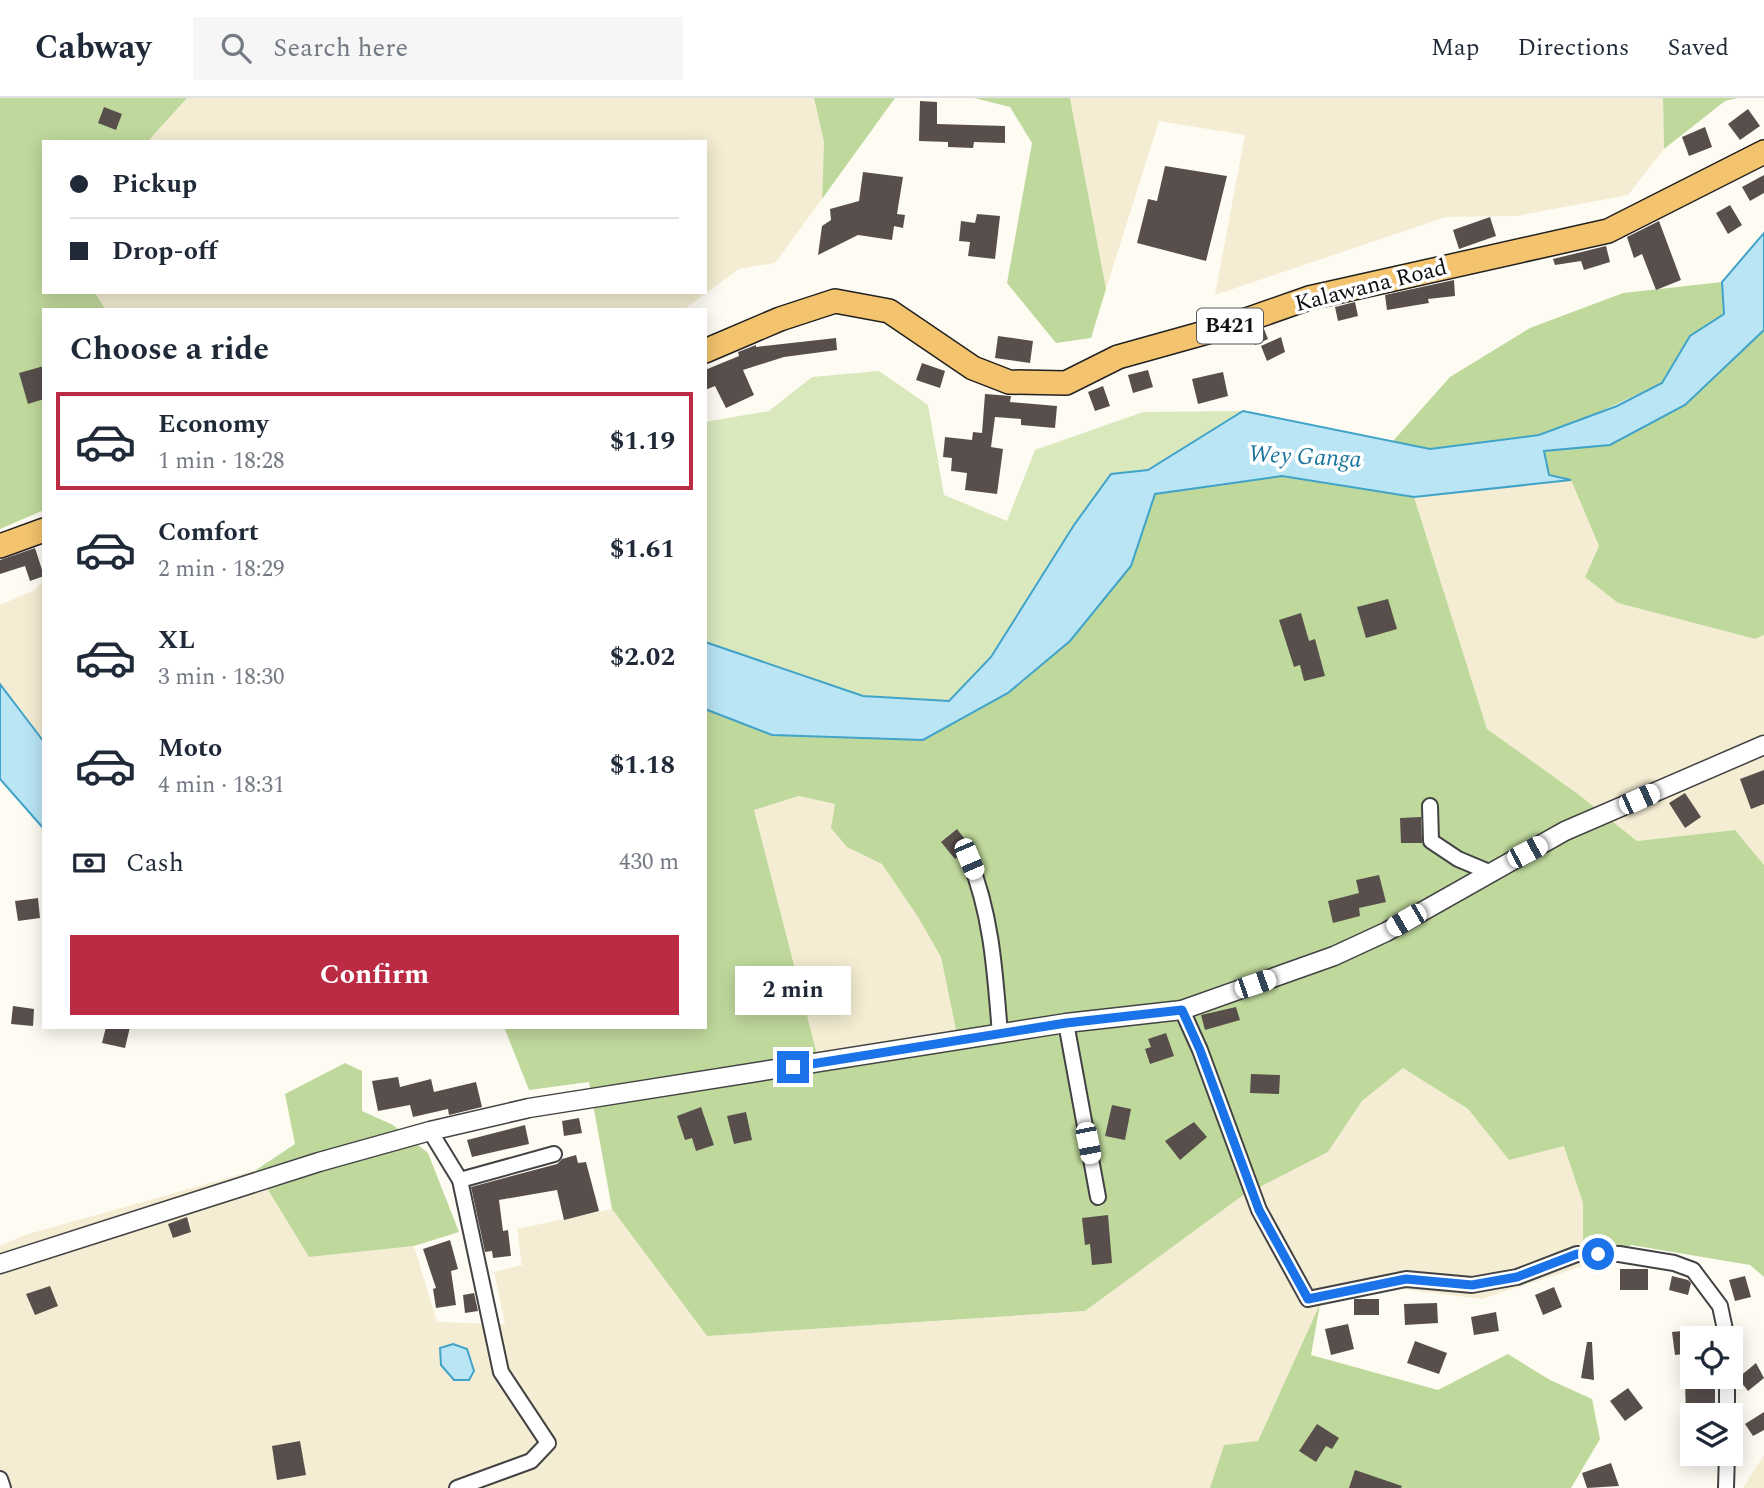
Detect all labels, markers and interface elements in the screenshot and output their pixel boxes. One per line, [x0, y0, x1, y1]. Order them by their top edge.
search box [193, 17, 683, 80]
text: Cabway [35, 23, 151, 73]
text: Search here [273, 28, 408, 68]
icon: search [217, 29, 255, 67]
text: Map [1431, 30, 1479, 66]
text: Directions [1517, 30, 1629, 66]
text: Saved [1667, 30, 1729, 66]
text: Pickup [112, 164, 197, 204]
text: Drop-off [112, 231, 217, 271]
street label: Kalawana Road [1291, 250, 1451, 322]
road number: B421 [1197, 308, 1263, 344]
text: Choose a ride [70, 325, 269, 374]
text: Economy [158, 404, 268, 444]
icon: car [74, 410, 137, 473]
text: $1.19 [610, 421, 675, 461]
water label: Wey Ganga [1247, 436, 1363, 478]
text: 1 min · 18:28 [158, 444, 285, 479]
text: Comfort [158, 512, 259, 552]
icon: car [74, 518, 137, 581]
text: $1.61 [610, 529, 675, 569]
text: 2 min · 18:29 [158, 552, 285, 587]
text: XL [158, 620, 195, 660]
icon: car [74, 626, 137, 689]
text: $2.02 [610, 637, 675, 677]
text: 3 min · 18:30 [158, 660, 285, 695]
text: Moto [158, 728, 222, 768]
icon: car [74, 734, 137, 797]
text: $1.18 [610, 745, 675, 785]
text: 4 min · 18:31 [158, 768, 285, 803]
car [1616, 781, 1663, 817]
car [1504, 833, 1551, 871]
car [952, 836, 987, 882]
text: Cash [126, 843, 184, 883]
icon: cash [70, 844, 108, 882]
text: 430 m [619, 845, 679, 880]
car [1383, 900, 1430, 940]
button: Confirm [70, 935, 679, 1015]
callout: 2 min [735, 965, 851, 1014]
car [1232, 967, 1279, 1001]
text: 2 min [762, 973, 824, 1008]
route end [777, 1051, 809, 1083]
car [1074, 1120, 1103, 1166]
route start [1582, 1238, 1614, 1270]
map controls [1680, 1326, 1743, 1466]
button: locate [1680, 1326, 1743, 1389]
button: layers [1680, 1403, 1743, 1466]

